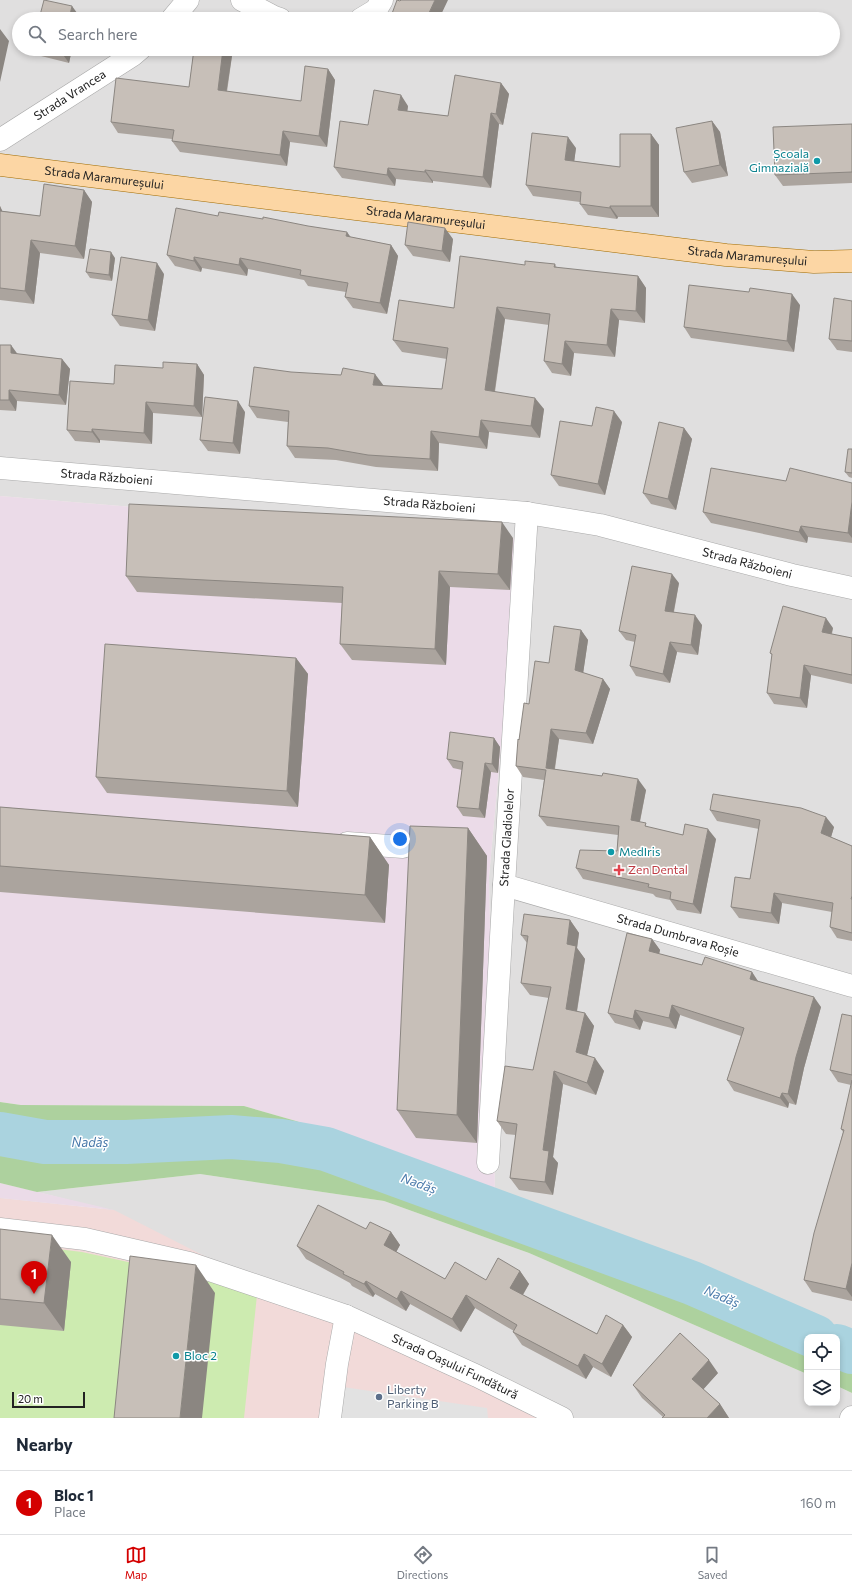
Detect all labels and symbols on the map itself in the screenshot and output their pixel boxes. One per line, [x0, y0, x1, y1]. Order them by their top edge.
street label: Strada Vrancea [31, 66, 108, 123]
place label: Școala Gimnazială [749, 146, 809, 174]
marker: Școala Gimnazială [812, 156, 822, 166]
street label: Strada Maramureșului [44, 163, 165, 191]
street label: Strada Maramureșului [365, 202, 486, 231]
street label: Strada Maramureșului [687, 242, 808, 267]
street label: Strada Războieni [60, 465, 153, 487]
street label: Strada Războieni [383, 493, 476, 515]
street label: Strada Războieni [701, 544, 794, 581]
street label: Strada Gladiolelor [496, 788, 516, 887]
your location [390, 829, 410, 849]
place label: MedIris [619, 844, 660, 858]
marker: MedIris [606, 847, 616, 857]
place label: Zen Dental [628, 862, 688, 876]
marker: Zen Dental [613, 864, 625, 876]
street label: Strada Dumbrava Roșie [615, 910, 741, 959]
water label: Nadăș [72, 1134, 108, 1151]
water label: Nadăș [399, 1169, 439, 1198]
pin: 1 [21, 1261, 47, 1294]
water label: Nadăș [702, 1281, 742, 1311]
street label: Strada Oașului Fundătură [390, 1330, 521, 1401]
place label: Bloc 2 [184, 1348, 217, 1362]
marker: Bloc 2 [171, 1351, 181, 1361]
place label: Liberty Parking B [387, 1382, 439, 1410]
scale bar [12, 1390, 85, 1409]
marker: Liberty Parking B [374, 1392, 384, 1402]

